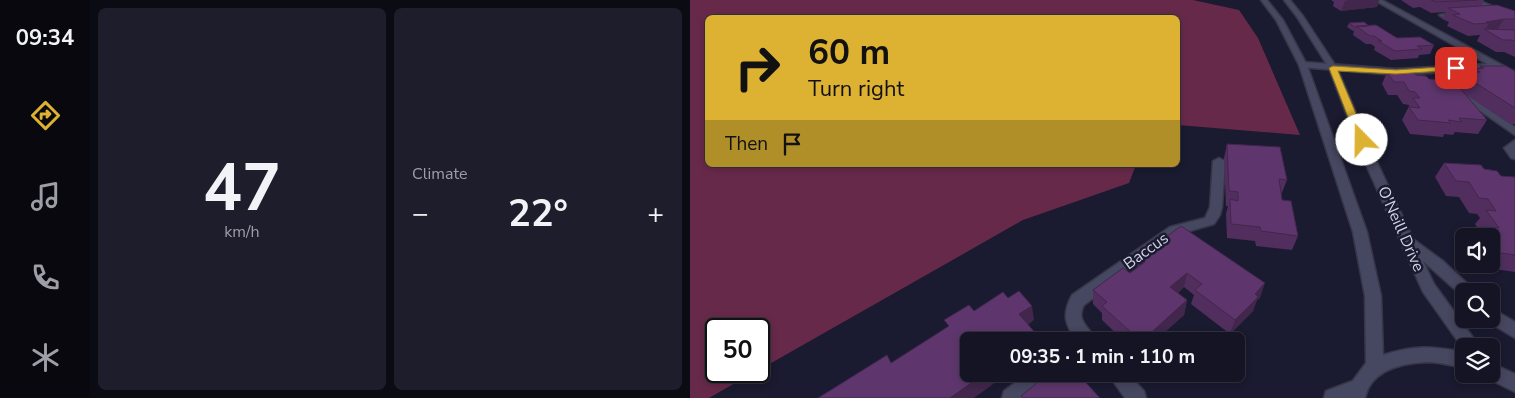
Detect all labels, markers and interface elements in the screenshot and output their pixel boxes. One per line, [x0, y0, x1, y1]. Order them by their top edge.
text: 09:34 [16, 23, 74, 53]
text: 60 m [808, 29, 890, 76]
icon: right [725, 35, 790, 100]
pin [1435, 47, 1477, 89]
icon: arrive [1442, 54, 1470, 82]
text: Turn right [808, 74, 904, 104]
icon: directions [28, 98, 63, 133]
position arrow [1335, 113, 1387, 165]
icon: arrive [778, 130, 806, 158]
text: Then [725, 131, 768, 157]
text: 47 [203, 144, 281, 233]
text: Climate [412, 163, 467, 185]
icon: music [28, 179, 63, 214]
street label: O'Neill Drive [1372, 183, 1430, 275]
text: 22° [508, 188, 568, 239]
text: − [412, 195, 429, 233]
text: + [647, 195, 664, 233]
text: km/h [224, 221, 260, 243]
street label: Baccus [1119, 227, 1173, 275]
map controls [1455, 228, 1500, 383]
button: sound [1455, 228, 1500, 273]
icon: phone [28, 260, 63, 295]
button: search [1455, 283, 1500, 328]
speed limit sign: 50 [705, 318, 770, 383]
button: layers [1455, 338, 1500, 383]
icon: climate [28, 340, 63, 375]
text: 09:35 · 1 min · 110 m [1010, 344, 1195, 370]

